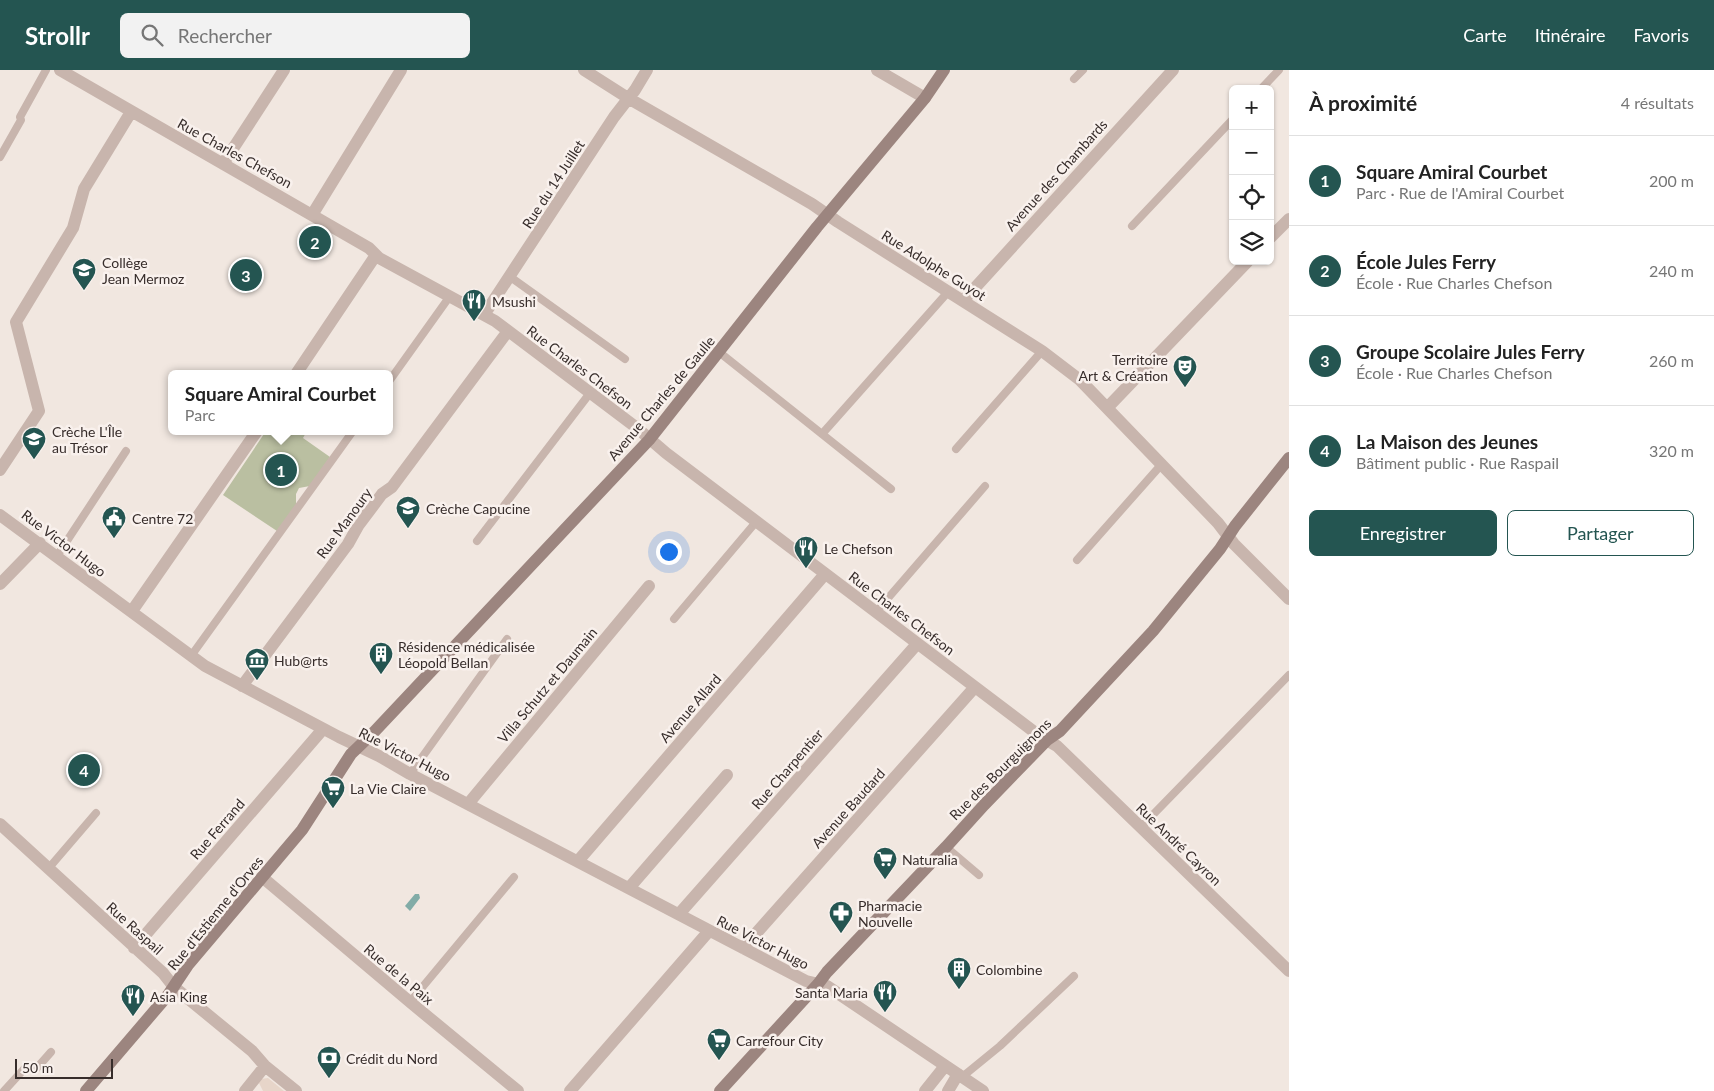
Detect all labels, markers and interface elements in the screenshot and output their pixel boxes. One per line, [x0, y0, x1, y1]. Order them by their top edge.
search box [120, 13, 470, 58]
text: Strollr [25, 21, 90, 50]
icon: search [138, 21, 166, 49]
text: Rechercher [178, 24, 272, 47]
text: Carte [1463, 24, 1507, 46]
text: Itinéraire [1535, 24, 1605, 46]
text: Favoris [1633, 24, 1689, 46]
map controls [1229, 85, 1274, 265]
button: + [1229, 85, 1274, 130]
text: À proximité [1309, 90, 1417, 115]
text: 4 résultats [1621, 93, 1694, 112]
street label: Rue Charles Chefson [175, 115, 295, 191]
street label: Avenue des Chambards [1002, 116, 1110, 234]
button: − [1229, 130, 1274, 175]
street label: Rue du 14 Juillet [518, 137, 588, 231]
text: Square Amiral Courbet [1356, 160, 1547, 183]
text: 1 [1320, 171, 1330, 190]
text: 200 m [1649, 171, 1694, 190]
button: locate [1229, 175, 1274, 220]
text: Parc · Rue de l'Amiral Courbet [1356, 183, 1564, 202]
button: layers [1229, 220, 1274, 265]
pin: 2 [299, 223, 331, 261]
street label: Rue Adolphe Guyot [879, 226, 989, 304]
text: École Jules Ferry [1356, 250, 1496, 273]
place label: Collège Jean Mermoz [102, 254, 184, 287]
pin: 3 [230, 256, 262, 294]
school or university icon: Collège Jean Mermoz [71, 257, 97, 291]
text: 2 [1320, 261, 1330, 280]
text: 240 m [1649, 261, 1694, 280]
text: École · Rue Charles Chefson [1356, 273, 1552, 292]
restaurant icon: Msushi [461, 288, 487, 322]
place label: Msushi [492, 293, 536, 310]
street label: Rue Charles Chefson [524, 322, 636, 412]
street label: Avenue Charles de Gaulle [604, 332, 718, 464]
text: Groupe Scolaire Jules Ferry [1356, 340, 1585, 363]
place label: Territoire Art & Création [1079, 351, 1168, 384]
text: 3 [1320, 351, 1330, 370]
text: 260 m [1649, 351, 1694, 370]
theatre icon: Territoire Art & Création [1172, 354, 1198, 388]
text: École · Rue Charles Chefson [1356, 363, 1552, 382]
popup [168, 370, 393, 435]
text: Square Amiral Courbet [185, 382, 376, 405]
text: Parc [185, 405, 215, 424]
place label: Crèche L'Île au Trésor [52, 423, 122, 456]
school or university icon: Crèche L'Île au Trésor [21, 426, 47, 460]
text: La Maison des Jeunes [1356, 430, 1538, 453]
text: 4 [1320, 441, 1330, 460]
text: 320 m [1649, 441, 1694, 460]
pin: 1 [265, 451, 297, 489]
text: Bâtiment public · Rue Raspail [1356, 453, 1559, 472]
street label: Rue Manoury [313, 484, 376, 562]
school or university icon: Crèche Capucine [395, 495, 421, 529]
place label: Crèche Capucine [426, 500, 530, 517]
public building icon: Centre 72 [101, 505, 127, 539]
street label: Rue Victor Hugo [19, 506, 110, 580]
place label: Centre 72 [132, 510, 193, 527]
button: Enregistrer [1309, 510, 1497, 556]
button: Partager [1507, 510, 1694, 556]
restaurant icon: Le Chefson [793, 535, 819, 569]
your location [656, 539, 682, 565]
place label: Le Chefson [824, 540, 893, 557]
street label: Rue Charles Chefson [846, 568, 958, 658]
street label: Villa Schutz et Daumain [494, 624, 600, 746]
place label: Résidence médicalisée Léopold Bellan [398, 638, 535, 671]
building icon: Résidence médicalisée Léopold Bellan [368, 641, 394, 675]
museum icon: Hub@rts [244, 647, 270, 681]
place label: Hub@rts [274, 652, 328, 669]
street label: Avenue Allard [656, 670, 724, 746]
street label: Rue des Bourguignons [946, 715, 1054, 823]
street label: Rue Victor Hugo [356, 723, 454, 785]
street label: Rue Charpentier [748, 725, 826, 813]
pin: 4 [68, 751, 100, 789]
street label: Avenue Baudard [808, 765, 888, 851]
supermarket icon: La Vie Claire [320, 775, 346, 809]
place label: La Vie Claire [350, 780, 426, 797]
street label: Rue Ferrand [186, 795, 248, 863]
street label: Rue André Cayron [1133, 799, 1225, 889]
supermarket icon: Naturalia [872, 846, 898, 880]
place label: Naturalia [902, 851, 958, 868]
street label: Rue d'Estienne d'Orves [164, 852, 266, 974]
place label: Pharmacie Nouvelle [858, 897, 922, 930]
street label: Rue Raspail [103, 898, 167, 958]
pharmacy icon: Pharmacie Nouvelle [828, 900, 854, 934]
street label: Rue Victor Hugo [714, 911, 812, 973]
street label: Rue de la Paix [361, 940, 437, 1008]
building icon: Colombine [946, 956, 972, 990]
place label: Colombine [976, 961, 1042, 978]
restaurant icon: Santa Maria [872, 979, 898, 1013]
restaurant icon: Asia King [120, 983, 146, 1017]
place label: Santa Maria [795, 984, 868, 1001]
place label: Asia King [150, 988, 207, 1005]
supermarket icon: Carrefour City [706, 1027, 732, 1061]
place label: Carrefour City [736, 1032, 824, 1049]
bank icon: Crédit du Nord [316, 1045, 342, 1079]
place label: Crédit du Nord [346, 1050, 438, 1067]
scale bar [15, 1056, 112, 1079]
text: 50 m [22, 1059, 53, 1076]

